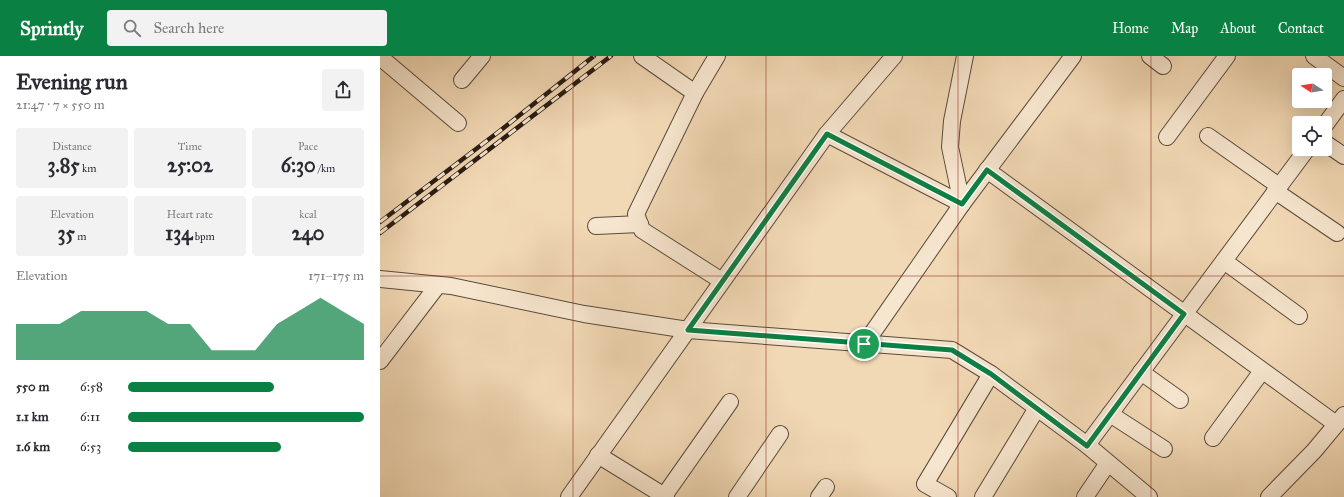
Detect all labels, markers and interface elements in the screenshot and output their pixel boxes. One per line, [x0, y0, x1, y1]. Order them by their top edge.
search box [107, 10, 387, 46]
text: Sprintly [20, 17, 83, 40]
icon: search [121, 17, 143, 39]
text: Search here [153, 19, 224, 37]
text: Home [1112, 20, 1149, 37]
text: Map [1171, 20, 1198, 37]
text: About [1220, 20, 1256, 37]
text: Contact [1278, 20, 1324, 37]
text: Evening run [16, 68, 128, 95]
north arrow [1292, 68, 1332, 108]
map controls [1292, 68, 1332, 156]
button: share [322, 69, 364, 111]
text: 21:47 · 7 × 550 m [16, 97, 105, 113]
button: locate [1292, 116, 1332, 156]
text: Distance [52, 140, 92, 153]
text: Time [178, 140, 202, 153]
text: Pace [298, 140, 318, 153]
text: 3.85 [48, 153, 80, 177]
text: 25:02 [167, 153, 213, 177]
text: 6:30 [281, 153, 316, 177]
text: km [80, 162, 96, 175]
text: /km [316, 162, 335, 175]
text: Elevation [50, 208, 94, 221]
text: Heart rate [167, 208, 213, 221]
text: kcal [299, 208, 317, 221]
text: 35 [58, 221, 75, 245]
text: 134 [165, 221, 192, 245]
text: 240 [292, 221, 324, 245]
text: m [75, 230, 86, 243]
text: bpm [192, 230, 215, 243]
text: Elevation [16, 268, 68, 284]
text: 171–175 m [308, 268, 364, 284]
pin [847, 327, 881, 361]
icon: arrive [853, 333, 875, 355]
text: 550 m [16, 379, 49, 395]
text: 6:58 [80, 379, 103, 395]
text: 1.1 km [16, 409, 49, 425]
text: 6:11 [80, 409, 100, 425]
text: 1.6 km [16, 439, 50, 455]
text: 6:53 [80, 439, 101, 455]

